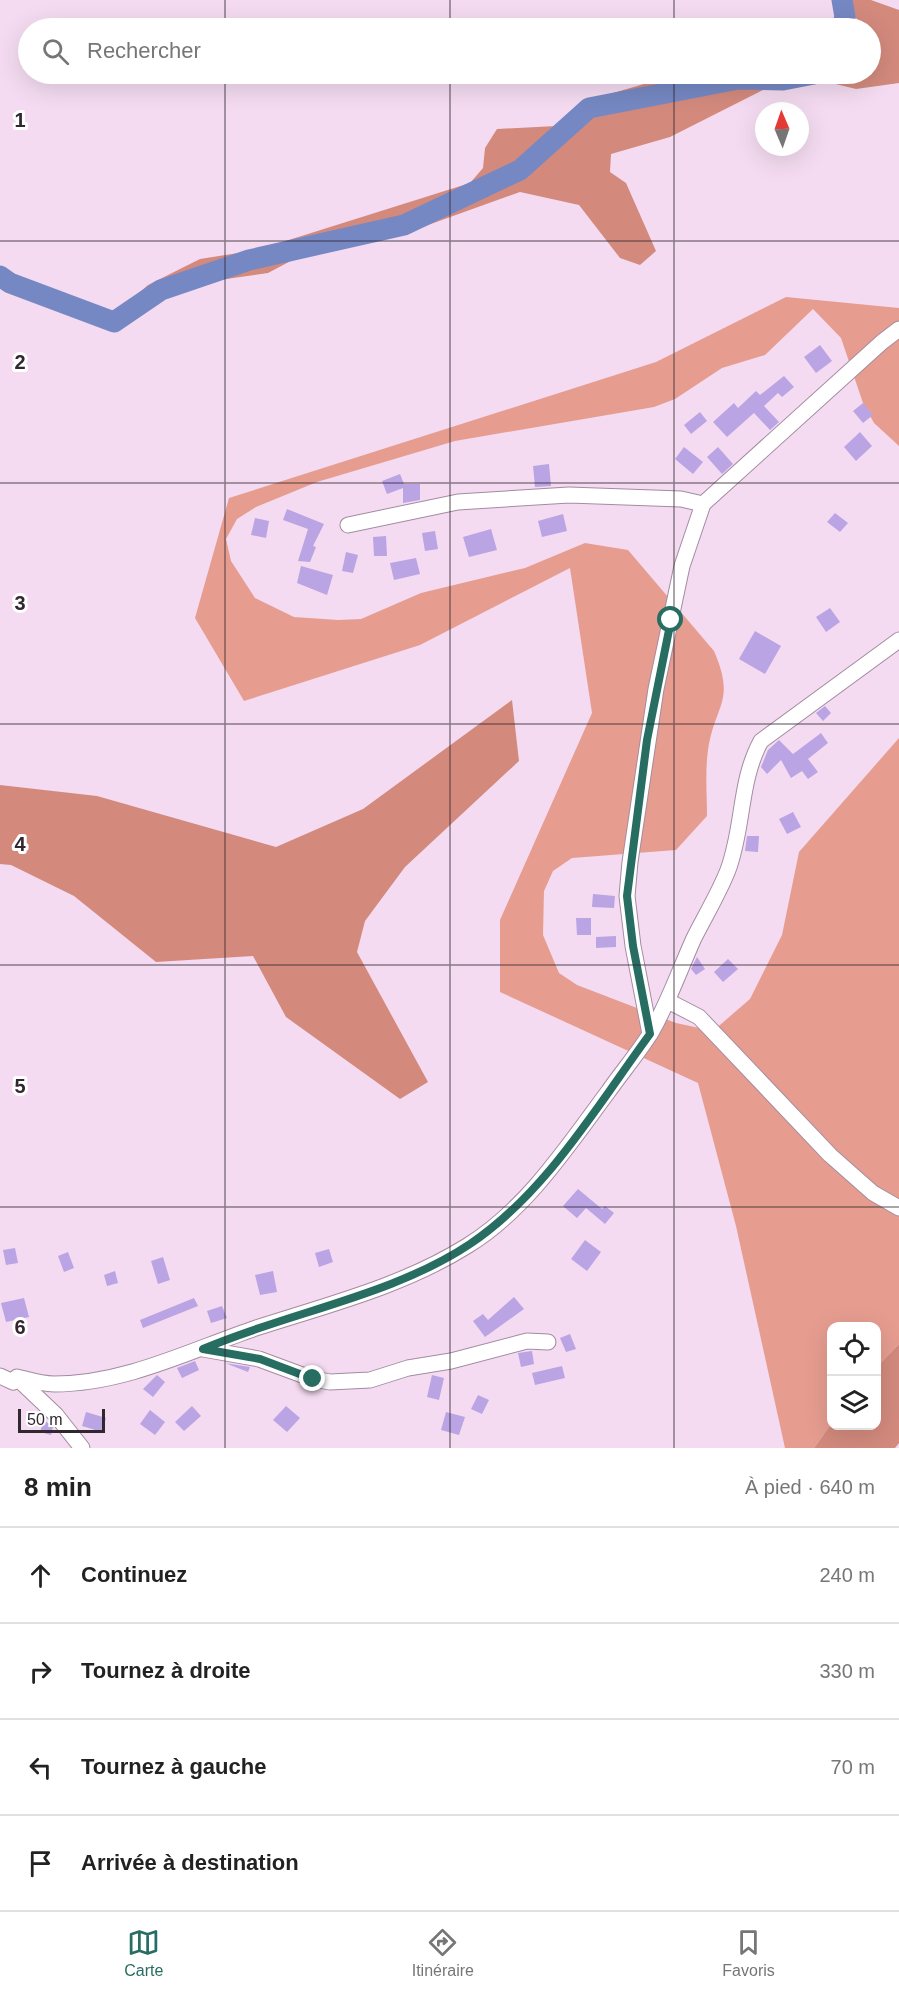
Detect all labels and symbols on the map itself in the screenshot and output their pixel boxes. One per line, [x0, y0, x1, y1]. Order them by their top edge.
north arrow [755, 102, 809, 156]
text: 1 [14, 109, 26, 131]
text: 2 [14, 351, 26, 373]
text: 3 [14, 592, 26, 614]
route start [657, 606, 683, 632]
text: 4 [14, 833, 26, 855]
text: 5 [14, 1075, 26, 1097]
text: 6 [14, 1316, 26, 1338]
route end [299, 1365, 325, 1391]
scale bar [18, 1406, 105, 1434]

